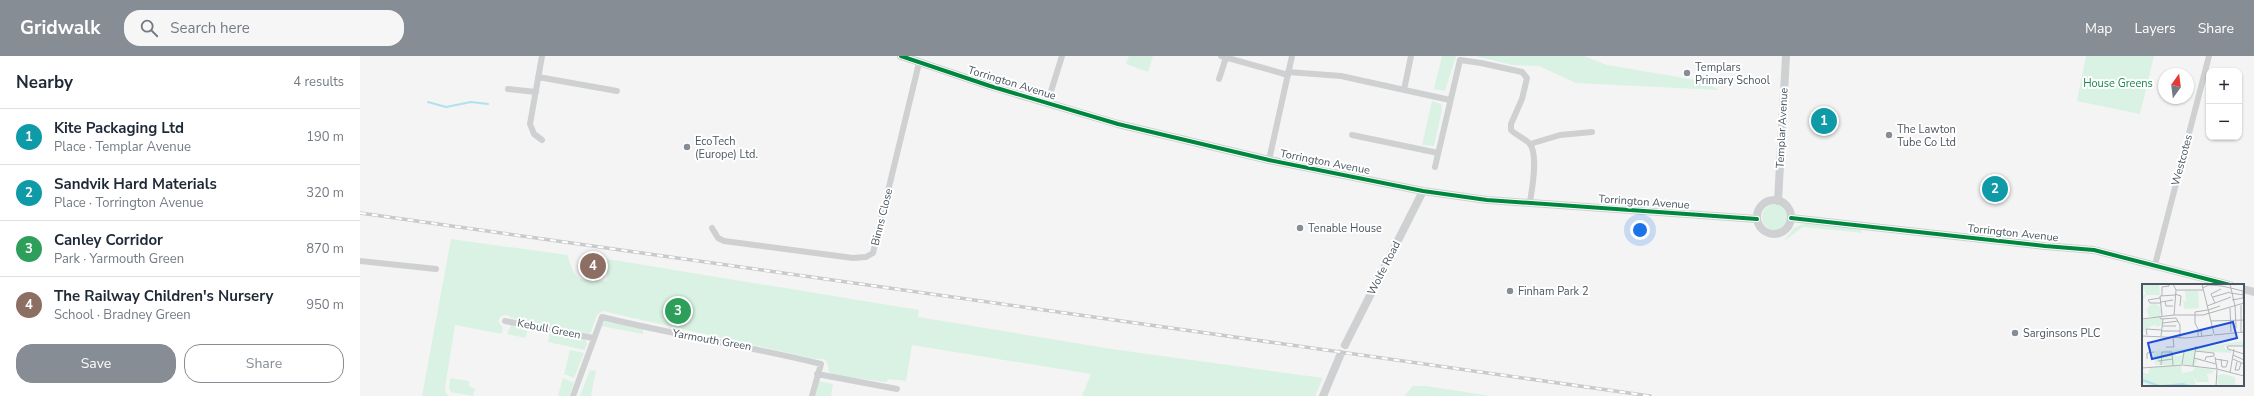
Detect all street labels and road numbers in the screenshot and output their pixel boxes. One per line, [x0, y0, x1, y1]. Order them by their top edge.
street label: Torrington Avenue [966, 62, 1058, 104]
street label: Templar Avenue [1772, 87, 1792, 169]
street label: Westcotes [2168, 133, 2196, 187]
street label: Torrington Avenue [1279, 146, 1371, 178]
street label: Binns Close [868, 187, 896, 247]
street label: Torrington Avenue [1598, 191, 1690, 213]
street label: Torrington Avenue [1967, 221, 2059, 245]
street label: Wolfe Road [1364, 239, 1404, 297]
street label: Kebull Green [516, 315, 582, 343]
street label: Yarmouth Green [670, 326, 753, 354]

